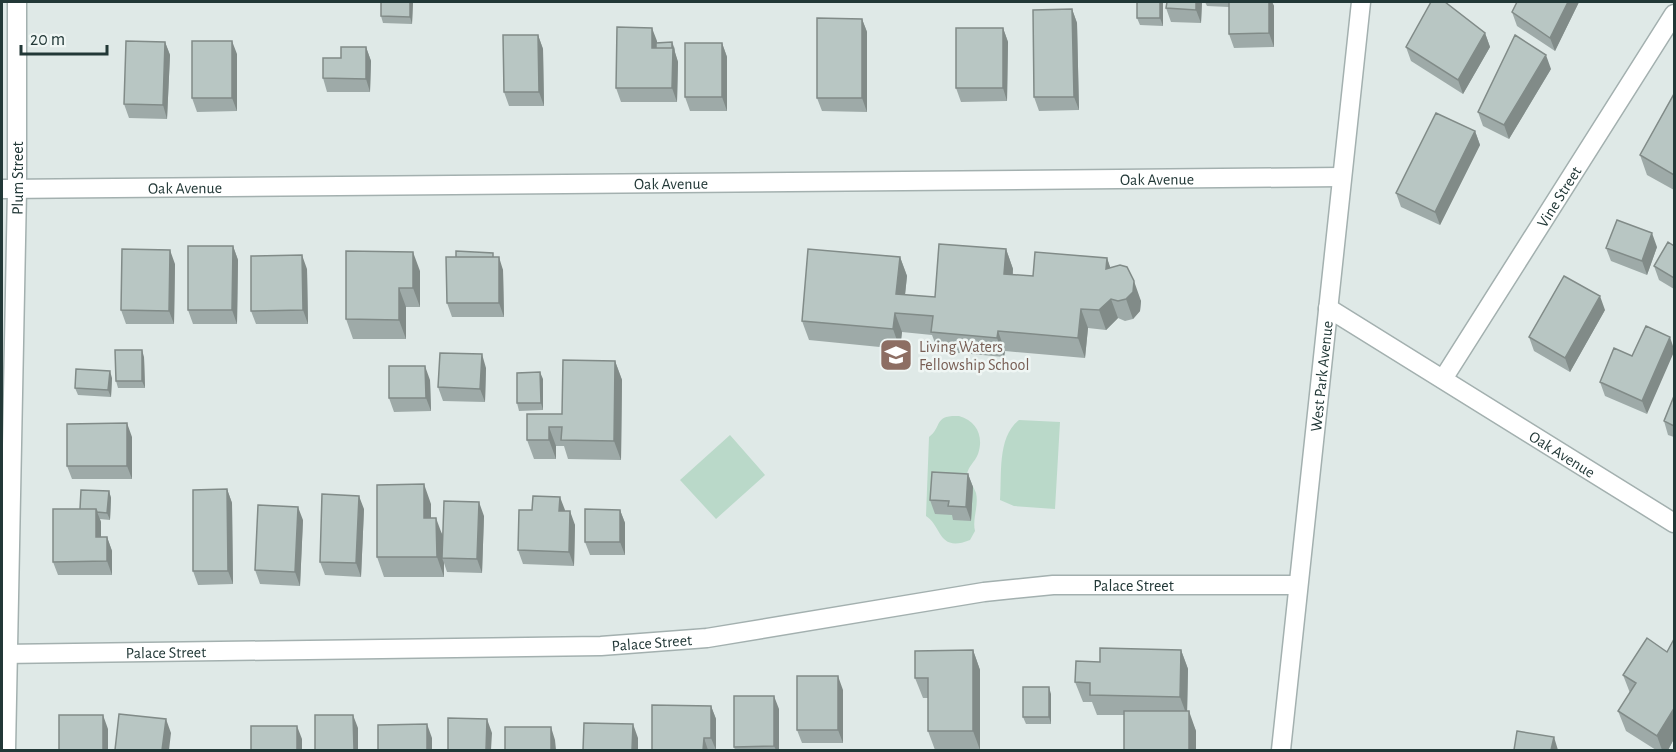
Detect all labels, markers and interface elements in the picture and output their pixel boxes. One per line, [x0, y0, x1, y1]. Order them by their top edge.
scale bar [21, 18, 106, 56]
text: 20 m [30, 31, 65, 49]
street label: Plum Street [10, 141, 26, 215]
street label: Vine Street [1534, 164, 1585, 230]
street label: Oak Avenue [1120, 171, 1194, 188]
street label: Oak Avenue [634, 176, 708, 192]
street label: Oak Avenue [148, 180, 222, 197]
street label: West Park Avenue [1308, 320, 1336, 433]
school or university icon: Living Waters Fellowship School [878, 337, 914, 373]
place label: Living Waters Fellowship School [919, 339, 1029, 373]
street label: Oak Avenue [1526, 428, 1598, 481]
street label: Palace Street [1093, 578, 1174, 594]
street label: Palace Street [611, 632, 693, 654]
street label: Palace Street [126, 644, 206, 661]

